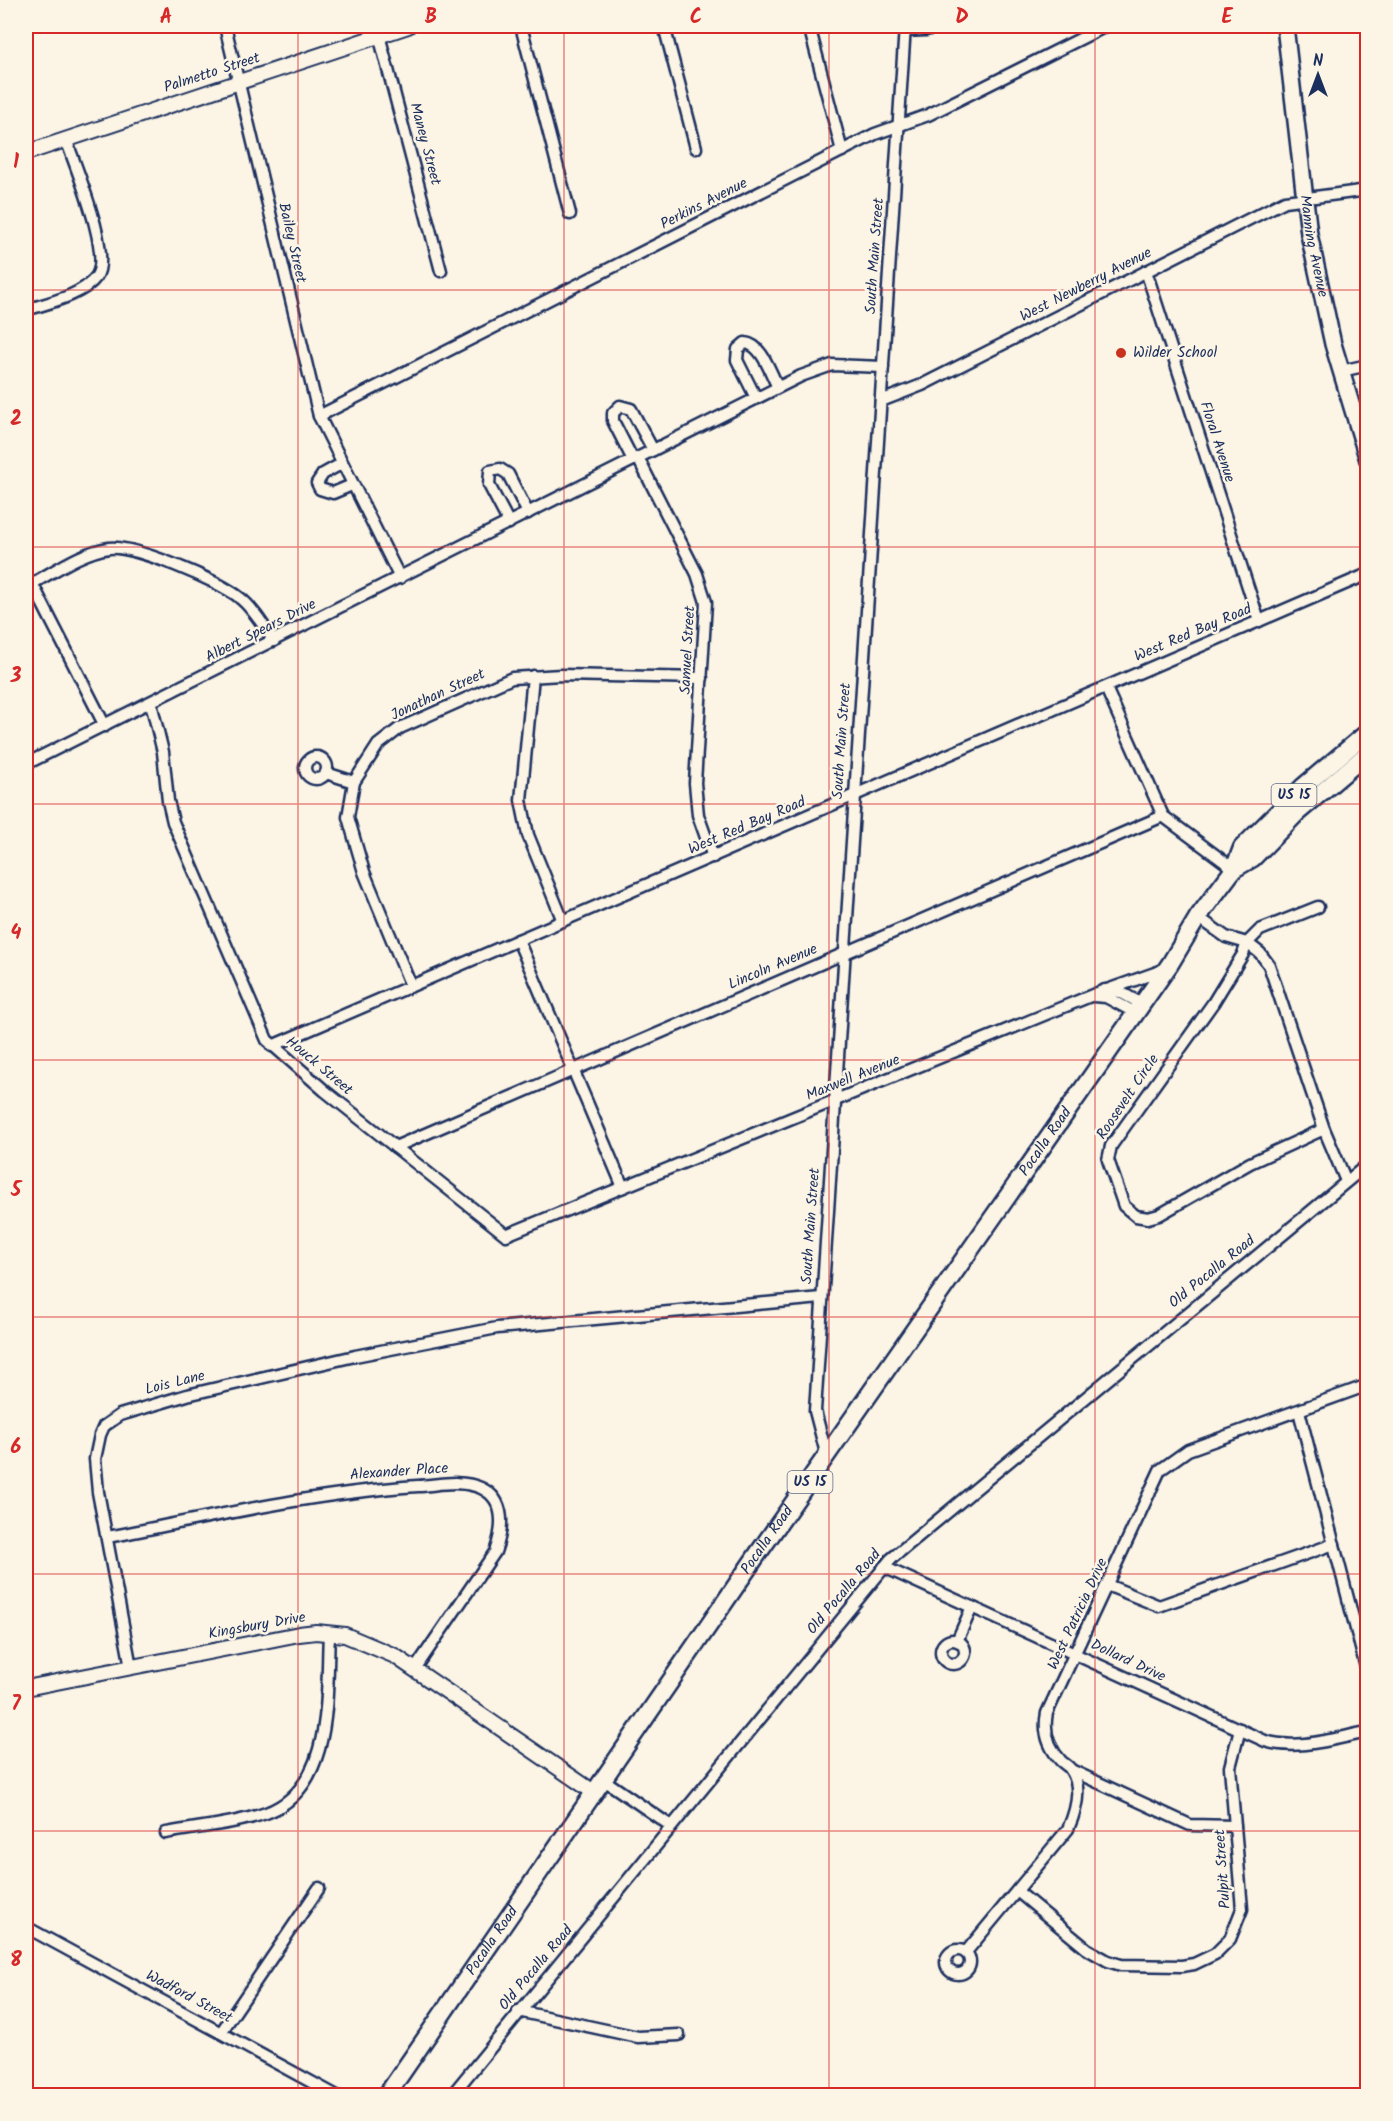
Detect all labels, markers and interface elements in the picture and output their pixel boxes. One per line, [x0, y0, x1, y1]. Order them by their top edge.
text: A [160, 2, 172, 34]
text: B [425, 2, 437, 34]
text: C [690, 2, 702, 34]
text: D [955, 2, 969, 34]
text: E [1221, 2, 1233, 34]
north arrow [1288, 45, 1348, 105]
street label: Palmetto Street [161, 46, 263, 100]
text: N [1313, 49, 1323, 74]
street label: Maney Street [402, 100, 448, 188]
text: 1 [13, 147, 19, 179]
street label: Perkins Avenue [656, 172, 752, 236]
street label: Manning Avenue [1293, 194, 1335, 300]
street label: South Main Street [859, 197, 891, 315]
street label: Bailey Street [271, 201, 313, 286]
street label: West Newberry Avenue [1016, 241, 1156, 329]
place label: Wilder School [1133, 341, 1217, 365]
marker: Wilder School [1114, 346, 1128, 360]
street label: Floral Avenue [1193, 398, 1241, 486]
text: 2 [10, 404, 22, 436]
street label: Albert Spears Drive [201, 593, 321, 669]
street label: West Red Bay Road [1131, 597, 1256, 669]
street label: Samuel Street [674, 605, 702, 695]
text: 3 [10, 661, 22, 693]
street label: Jonathan Street [387, 663, 489, 727]
street label: South Main Street [826, 682, 858, 800]
road number: US 15 [1272, 784, 1316, 806]
street label: West Red Bay Road [685, 790, 810, 862]
text: 4 [11, 918, 22, 950]
street label: Lincoln Avenue [725, 937, 822, 997]
street label: Houck Street [280, 1031, 358, 1102]
street label: Maxwell Avenue [802, 1048, 904, 1108]
street label: Roosevelt Circle [1090, 1049, 1166, 1145]
street label: Pocalla Road [1013, 1102, 1079, 1181]
street label: South Main Street [795, 1167, 827, 1285]
text: 5 [10, 1175, 23, 1207]
street label: Old Pocalla Road [1163, 1229, 1261, 1315]
street label: Lois Lane [143, 1364, 208, 1402]
text: 6 [11, 1432, 22, 1464]
street label: Alexander Place [349, 1457, 449, 1487]
road number: US 15 [788, 1471, 832, 1493]
street label: Pocalla Road [735, 1500, 800, 1580]
street label: Old Pocalla Road [801, 1543, 887, 1640]
street label: West Patricia Drive [1042, 1554, 1115, 1674]
street label: Kingsbury Drive [206, 1606, 308, 1646]
street label: Dollard Drive [1086, 1633, 1170, 1689]
text: 7 [11, 1689, 21, 1721]
street label: Pulpit Street [1208, 1828, 1238, 1910]
street label: Pocalla Road [460, 1901, 525, 1980]
street label: Old Pocalla Road [493, 1919, 579, 2016]
text: 8 [10, 1945, 22, 1977]
street label: Wadford Street [141, 1964, 237, 2030]

